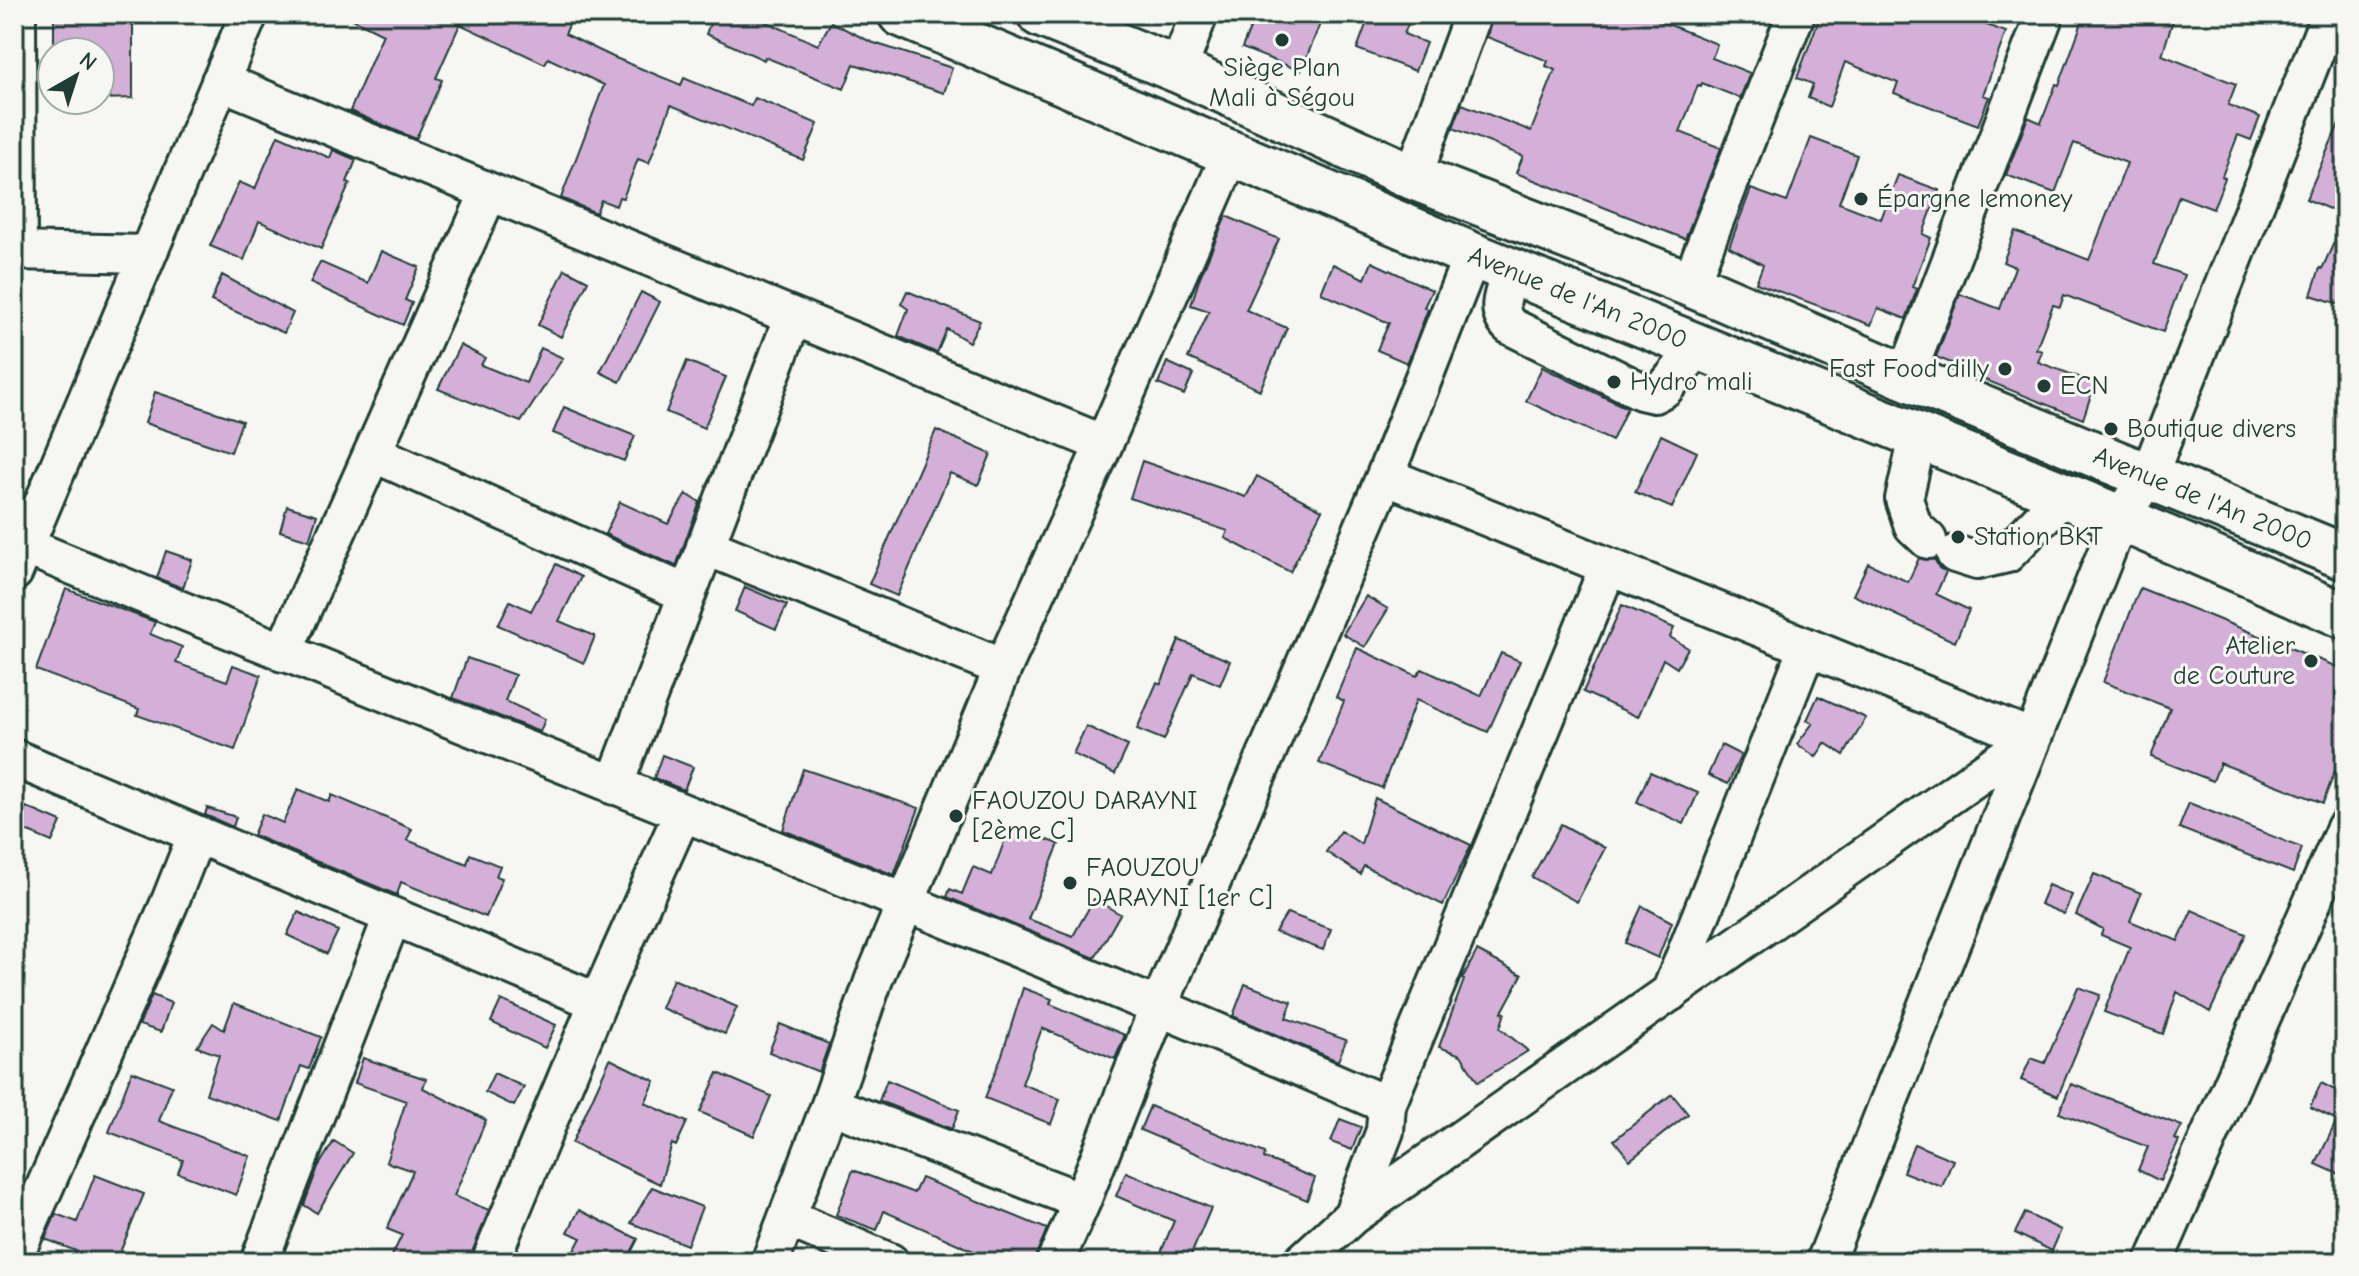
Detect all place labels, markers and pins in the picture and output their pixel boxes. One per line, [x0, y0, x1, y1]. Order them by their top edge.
marker: Siège Plan Mali à Ségou [1273, 31, 1291, 49]
place label: Siège Plan Mali à Ségou [1209, 53, 1355, 113]
place label: Épargne lemoney [1877, 183, 2073, 214]
marker: Épargne lemoney [1852, 190, 1870, 208]
place label: Fast Food dilly [1829, 354, 1989, 384]
marker: Fast Food dilly [1996, 360, 2014, 378]
place label: Hydro mali [1630, 367, 1753, 397]
place label: ECN [2060, 371, 2109, 401]
marker: Hydro mali [1605, 373, 1623, 391]
marker: ECN [2035, 377, 2053, 395]
place label: Boutique divers [2127, 414, 2296, 444]
marker: Boutique divers [2102, 420, 2120, 438]
place label: Station BKT [1974, 522, 2103, 552]
marker: Station BKT [1949, 528, 1967, 546]
place label: Atelier de Couture [2173, 631, 2296, 691]
marker: Atelier de Couture [2302, 652, 2320, 670]
place label: FAOUZOU DARAYNI [2ème C] [972, 786, 1197, 846]
marker: FAOUZOU DARAYNI [2ème C] [947, 807, 965, 825]
place label: FAOUZOU DARAYNI [1er C] [1086, 853, 1273, 913]
marker: FAOUZOU DARAYNI [1er C] [1061, 874, 1079, 892]

